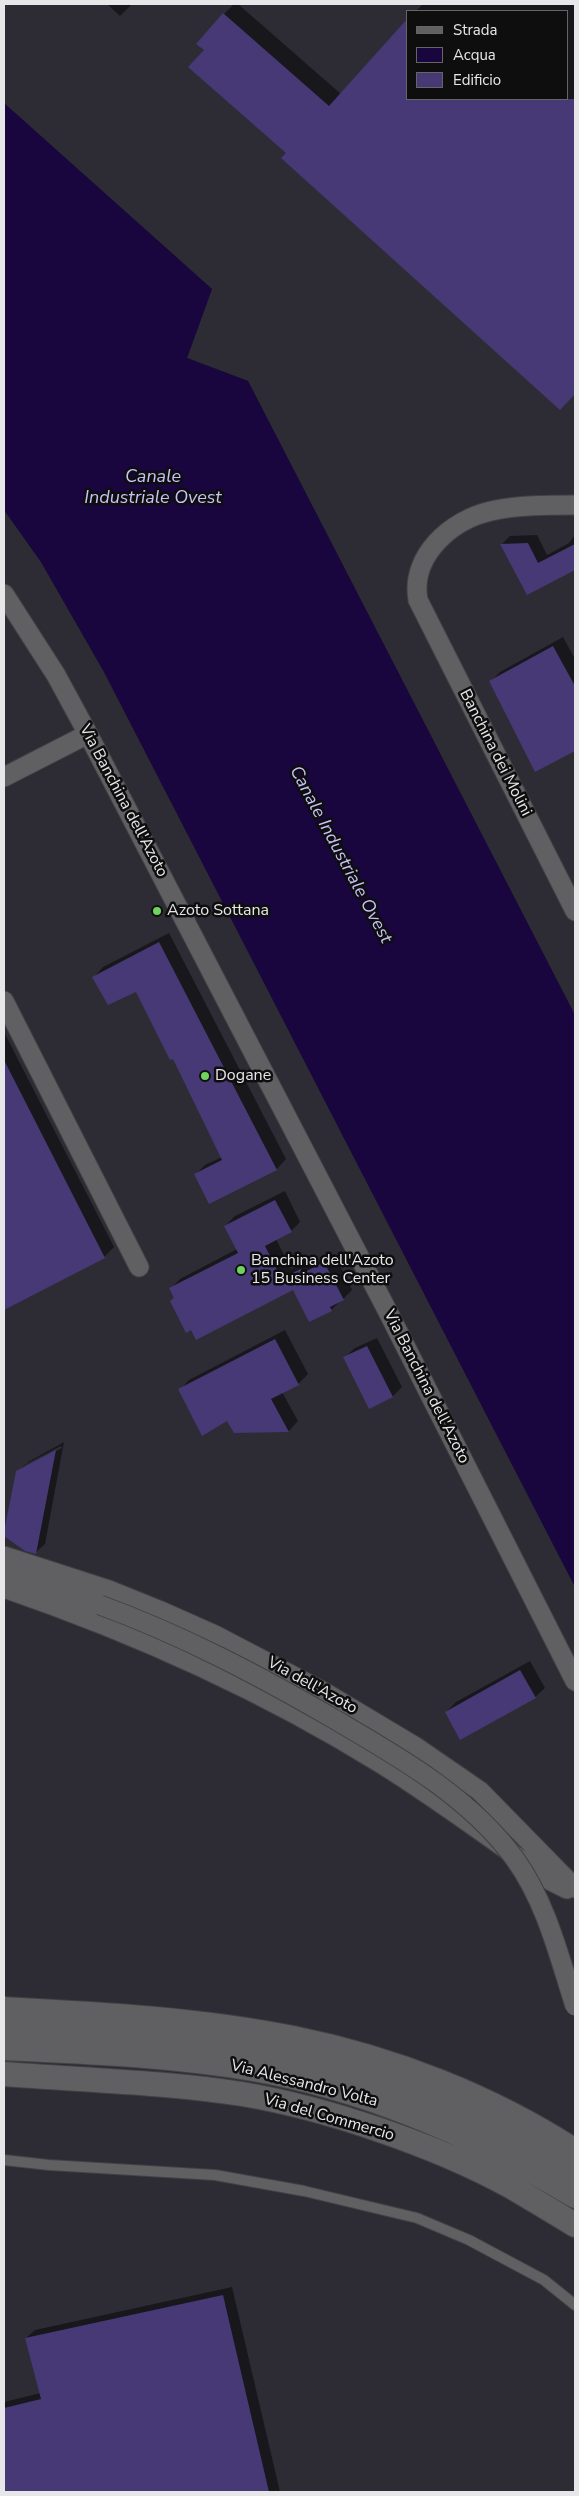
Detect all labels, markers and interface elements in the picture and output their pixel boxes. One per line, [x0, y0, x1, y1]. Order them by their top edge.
legend [406, 10, 569, 100]
text: Strada [453, 20, 497, 40]
text: Acqua [453, 45, 496, 65]
text: Edificio [453, 70, 501, 90]
water label: Canale Industriale Ovest [84, 467, 222, 509]
street label: Banchina dei Molini [455, 686, 535, 820]
street label: Via Banchina dell'Azoto [75, 721, 171, 881]
water label: Canale Industriale Ovest [284, 763, 396, 947]
place label: Azoto Sottana [167, 901, 269, 921]
marker: Azoto Sottana [151, 905, 163, 917]
place label: Dogane [215, 1066, 271, 1086]
marker: Dogane [199, 1070, 211, 1082]
place label: Banchina dell'Azoto 15 Business Center [251, 1251, 394, 1289]
marker: Banchina dell'Azoto 15 Business Center [235, 1264, 247, 1276]
street label: Via Banchina dell'Azoto [379, 1307, 473, 1467]
street label: Via dell'Azoto [264, 1653, 360, 1719]
street label: Via Alessandro Volta [229, 2056, 379, 2112]
street label: Via del Commercio [262, 2090, 396, 2146]

